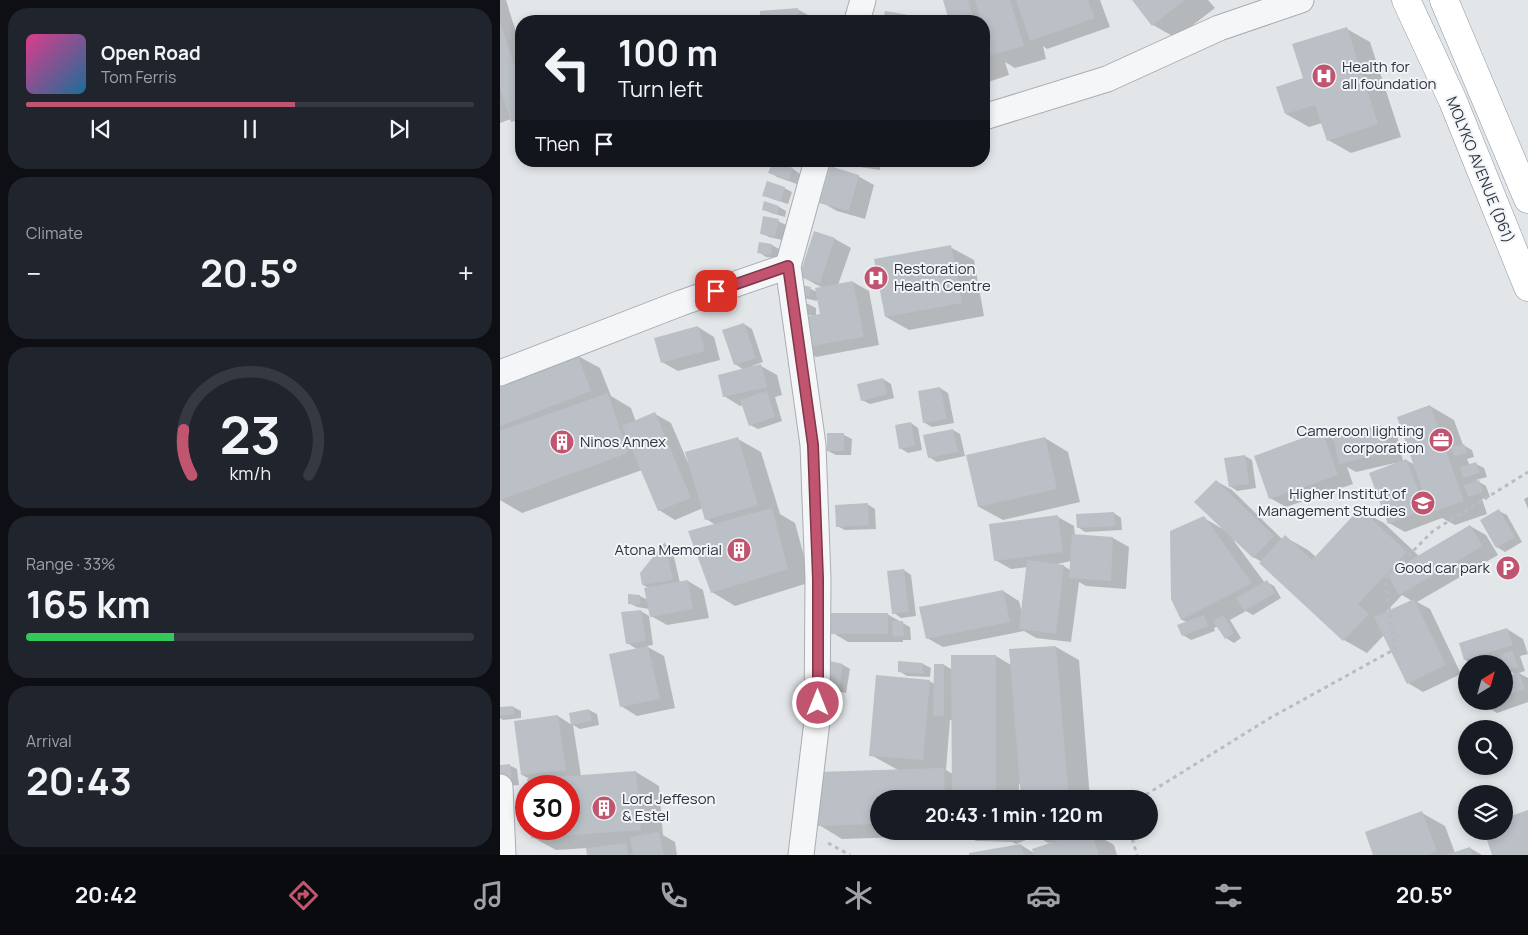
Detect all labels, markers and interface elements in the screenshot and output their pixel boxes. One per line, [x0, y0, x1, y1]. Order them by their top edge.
text: 100 m [618, 29, 718, 77]
icon: left [535, 35, 600, 100]
text: Open Road [101, 40, 201, 66]
place label: Health for all foundation [1342, 56, 1437, 94]
hospital icon: Health for all foundation [1311, 63, 1337, 89]
text: Tom Ferris [101, 66, 176, 88]
text: Turn left [618, 74, 703, 104]
street label: MOLYKO AVENUE (D61) [1441, 93, 1519, 246]
icon: previous [87, 115, 115, 143]
icon: pause [236, 115, 264, 143]
icon: next [385, 115, 413, 143]
icon: arrive [590, 130, 618, 158]
text: Then [535, 131, 580, 157]
text: Climate [26, 222, 83, 244]
text: 20.5° [200, 246, 299, 298]
text: − [26, 254, 41, 292]
text: + [458, 254, 474, 292]
place label: Restoration Health Centre [894, 258, 991, 296]
hospital icon: Restoration Health Centre [863, 265, 889, 291]
pin [695, 270, 737, 312]
icon: arrive [702, 277, 730, 305]
text: 23 [219, 399, 281, 470]
place label: Cameroon lighting corporation [1296, 420, 1424, 458]
office icon: Cameroon lighting corporation [1428, 427, 1454, 453]
building icon: Ninos Annex [549, 429, 575, 455]
place label: Ninos Annex [580, 431, 666, 452]
text: km/h [229, 461, 271, 485]
place label: Higher Institut of Management Studies [1258, 483, 1407, 521]
school or university icon: Higher Institut of Management Studies [1410, 490, 1436, 516]
building icon: Atona Memorial [726, 537, 752, 563]
place label: Atona Memorial [615, 539, 722, 560]
text: Range · 33% [26, 553, 115, 575]
parking icon: Good car park [1495, 555, 1521, 581]
place label: Good car park [1395, 557, 1491, 578]
text: 165 km [26, 577, 151, 629]
north arrow [1458, 655, 1512, 710]
map controls [1458, 655, 1513, 840]
position arrow [791, 676, 843, 728]
button: search [1458, 720, 1513, 775]
text: Arrival [26, 730, 72, 752]
text: 20:43 [26, 754, 132, 806]
speed limit sign: 30 [515, 775, 580, 840]
button: layers [1458, 785, 1513, 840]
place label: Lord Jeffeson & Estel [622, 788, 716, 826]
building icon: Lord Jeffeson & Estel [591, 795, 617, 821]
text: 20:43 · 1 min · 120 m [925, 802, 1103, 828]
icon: directions [286, 878, 321, 913]
icon: music [471, 878, 506, 913]
icon: phone [656, 878, 691, 913]
icon: climate [841, 878, 876, 913]
icon: car [1026, 878, 1061, 913]
icon: filters [1211, 878, 1246, 913]
text: 20:42 [75, 880, 137, 910]
text: 20.5° [1396, 880, 1453, 910]

